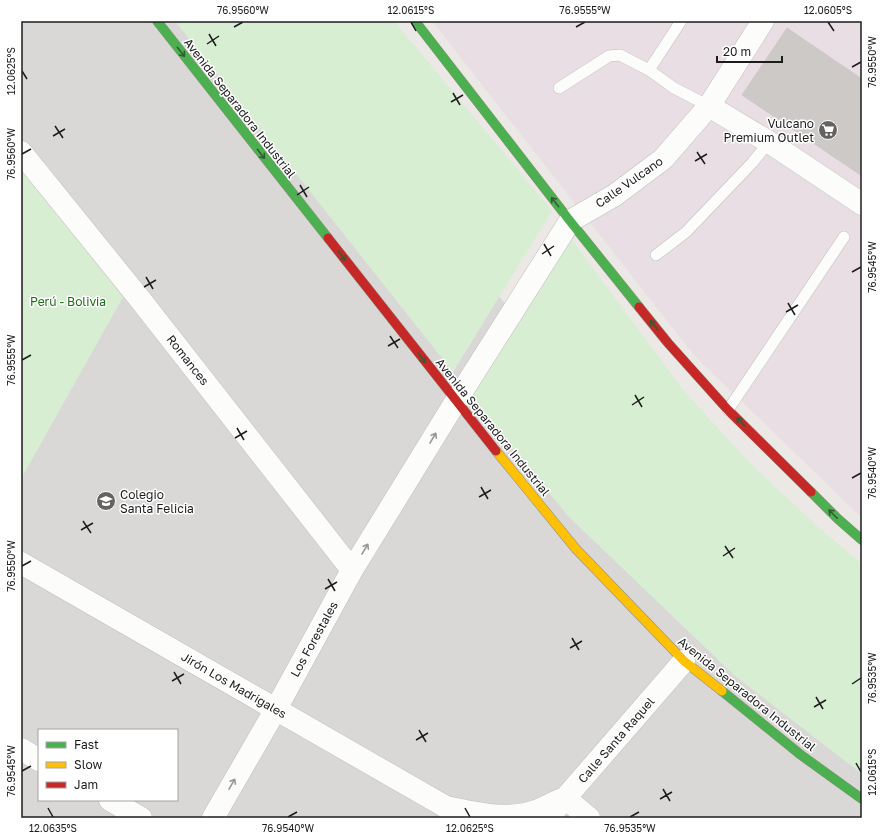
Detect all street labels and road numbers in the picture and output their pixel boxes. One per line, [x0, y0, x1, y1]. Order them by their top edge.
street label: Avenida Separadora Industrial [181, 35, 299, 181]
street label: Calle Vulcano [592, 153, 666, 211]
street label: Romances [164, 332, 212, 388]
street label: Avenida Separadora Industrial [433, 355, 553, 499]
street label: Los Forestales [287, 599, 341, 679]
street label: Avenida Separadora Industrial [675, 634, 819, 754]
street label: Jirón Los Madrigales [179, 649, 289, 721]
street label: Calle Santa Raquel [575, 694, 658, 786]

